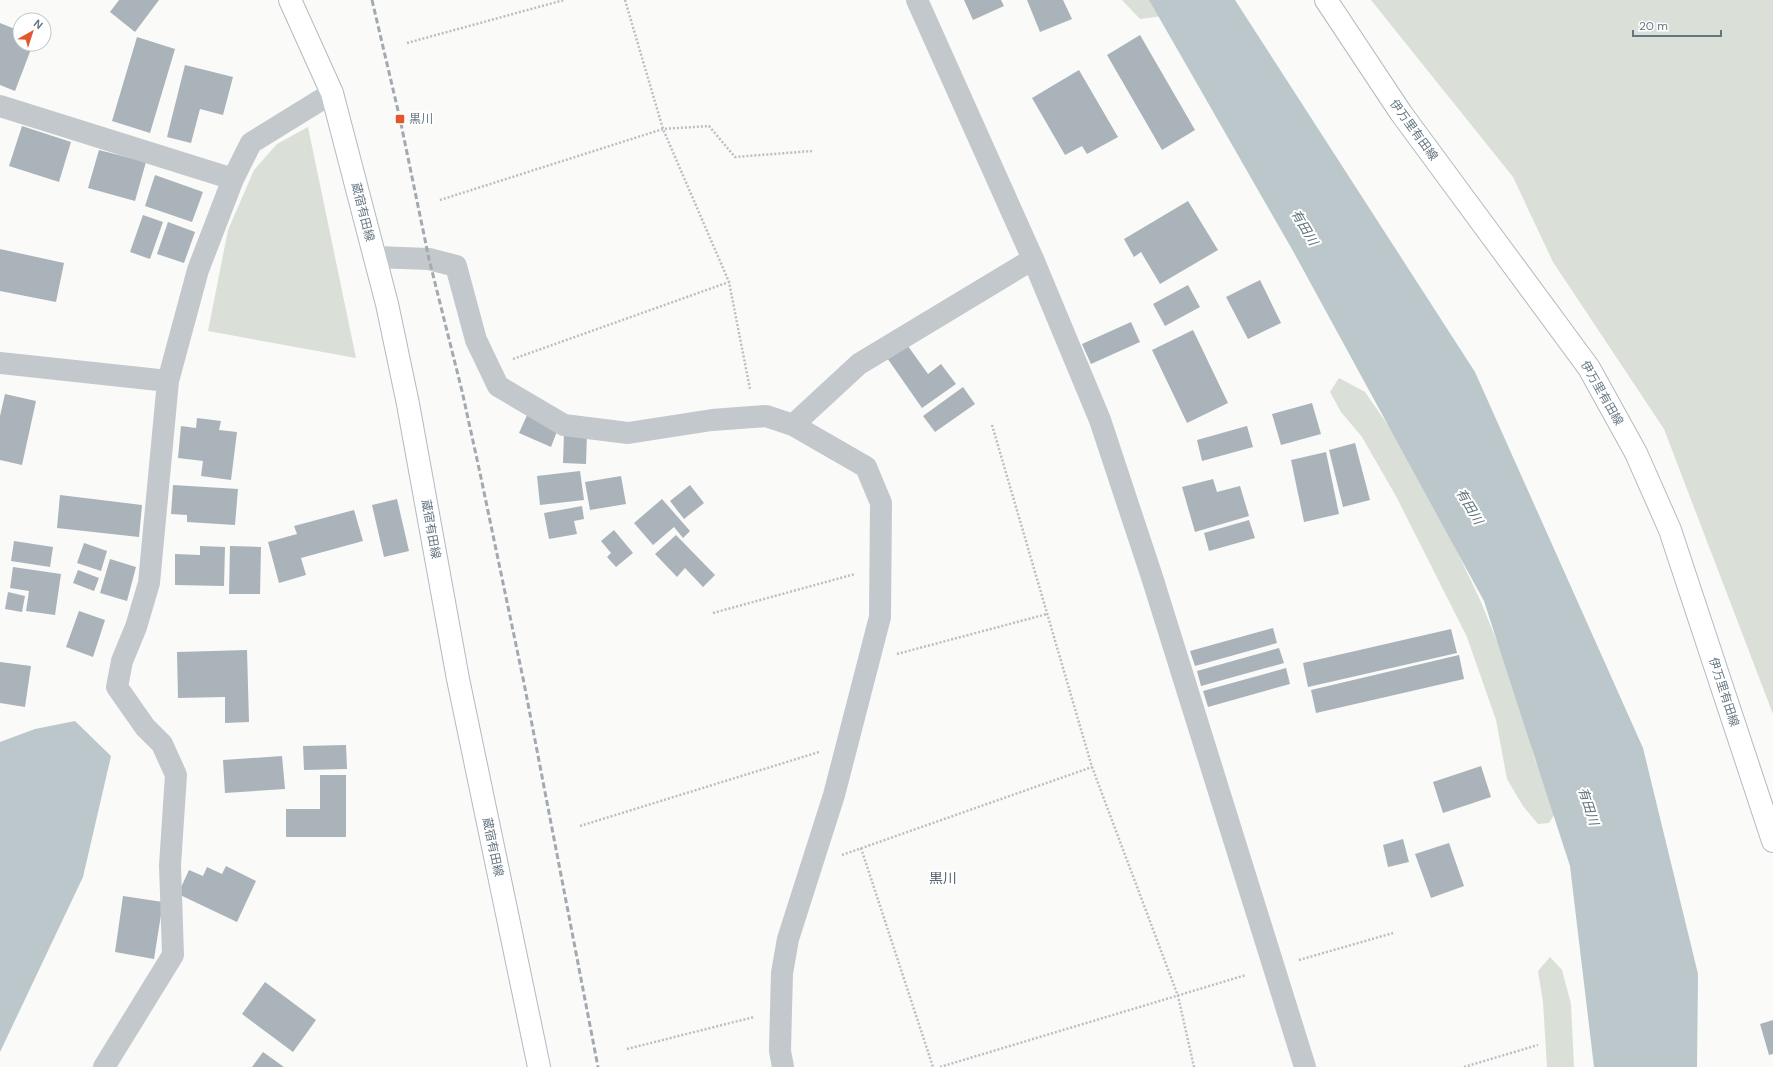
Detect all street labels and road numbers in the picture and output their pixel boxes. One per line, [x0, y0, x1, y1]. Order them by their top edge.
street label: 伊万里有田線 [1386, 96, 1442, 164]
street label: 蔵宿有田線 [348, 181, 378, 243]
street label: 伊万里有田線 [1577, 358, 1627, 428]
street label: 蔵宿有田線 [418, 498, 444, 560]
street label: 伊万里有田線 [1705, 655, 1743, 729]
street label: 蔵宿有田線 [479, 816, 507, 878]

